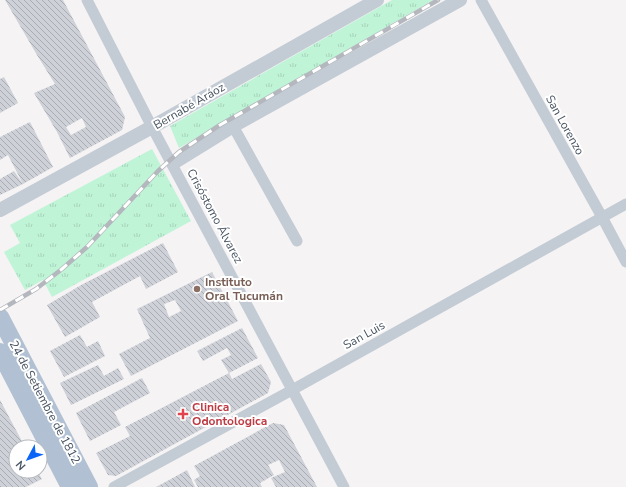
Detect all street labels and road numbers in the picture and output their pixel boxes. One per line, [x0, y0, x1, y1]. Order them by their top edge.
street label: Bernabé Aráoz [150, 79, 228, 133]
street label: San Lorenzo [542, 92, 588, 158]
street label: Crisóstomo Álvarez [183, 166, 247, 266]
street label: San Luis [340, 317, 388, 353]
street label: 24 de Setiembre de 1812 [6, 338, 84, 466]

